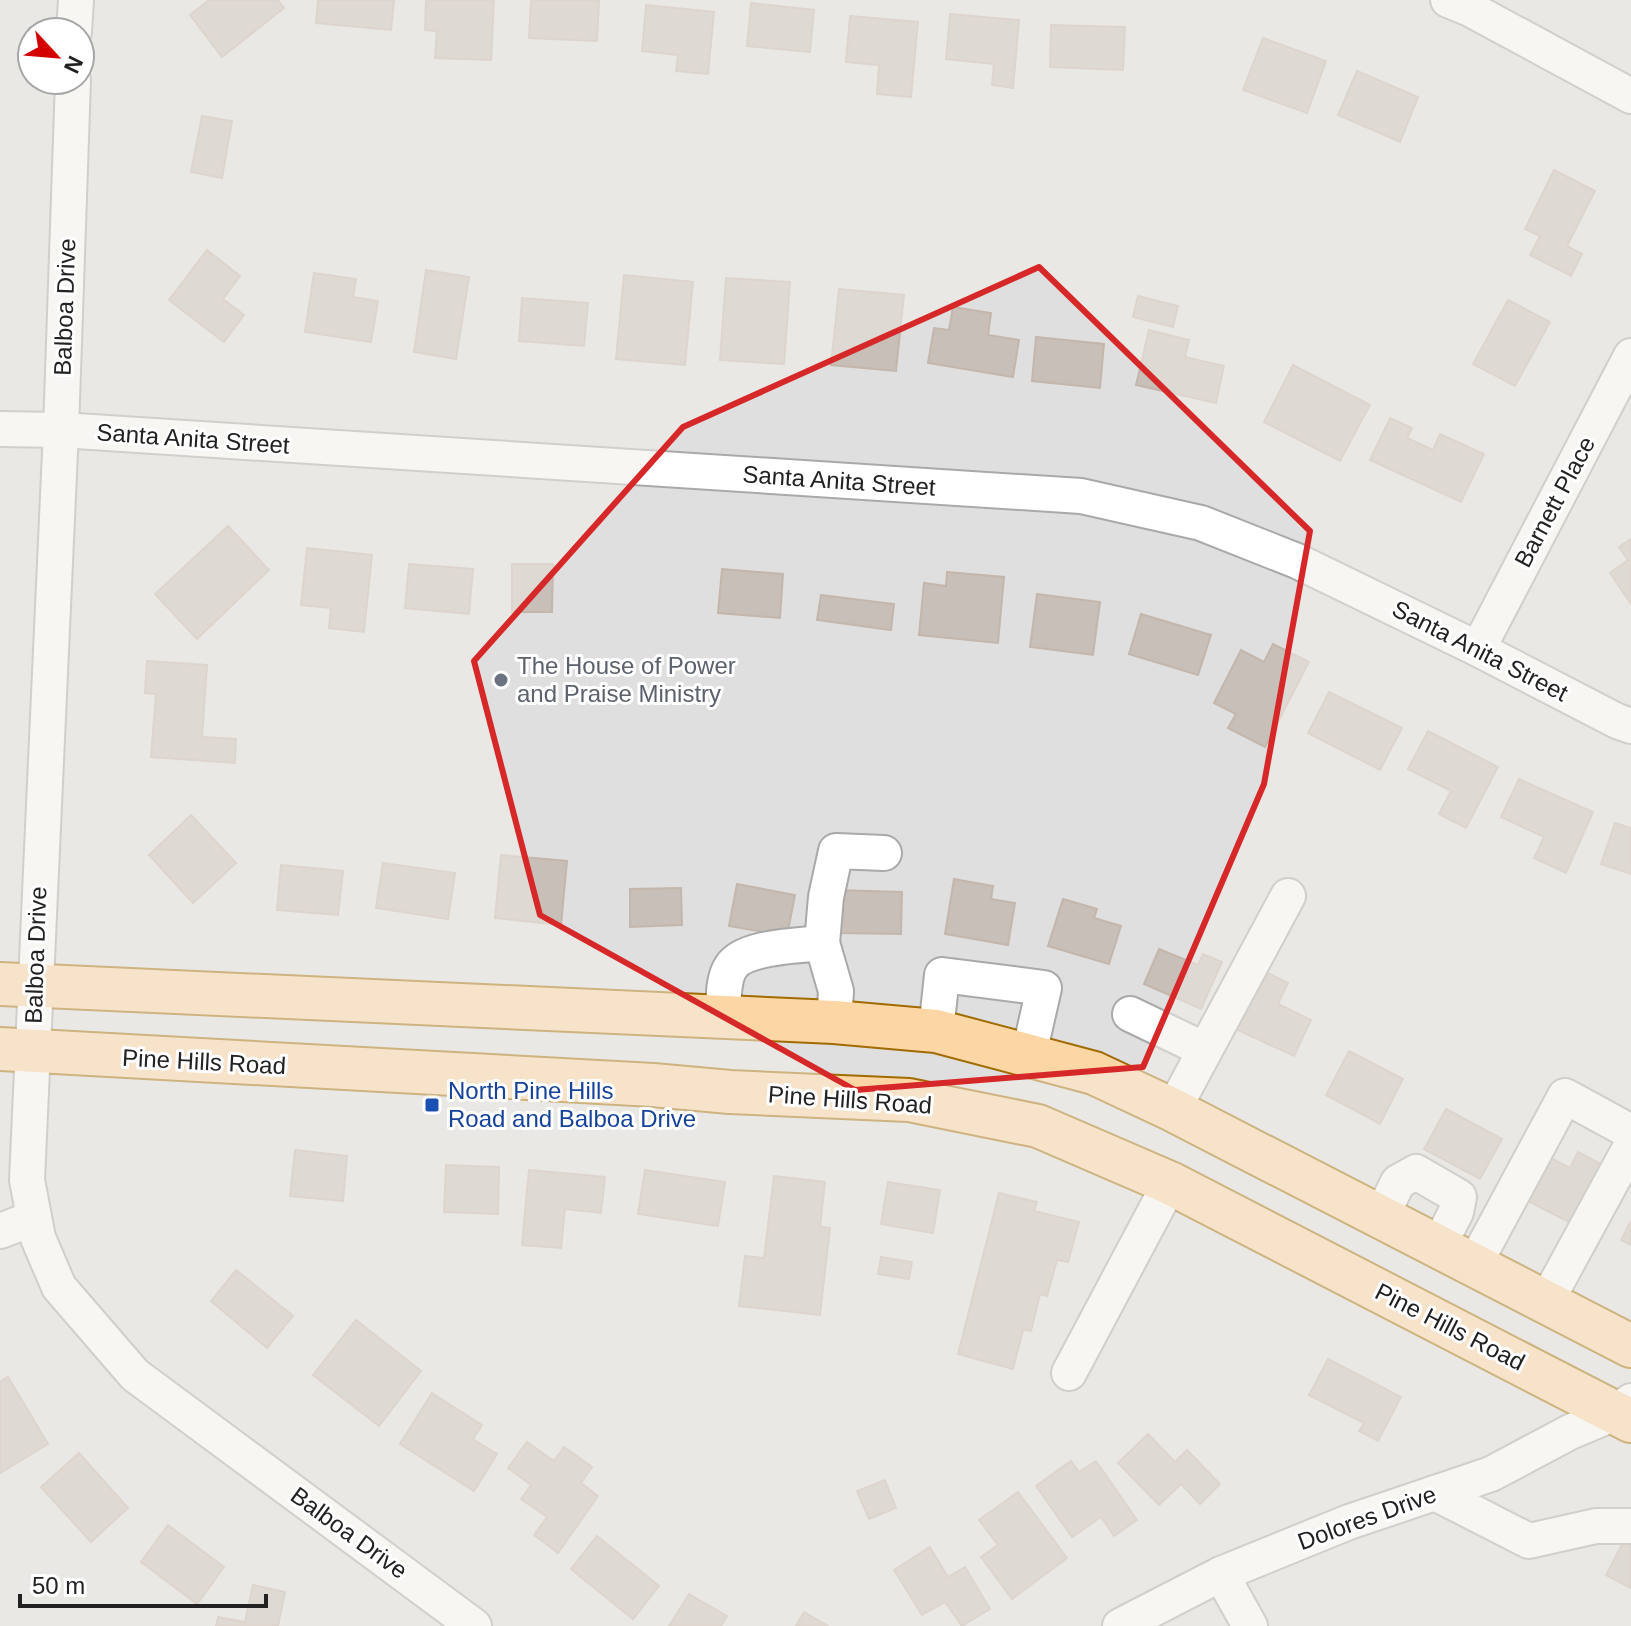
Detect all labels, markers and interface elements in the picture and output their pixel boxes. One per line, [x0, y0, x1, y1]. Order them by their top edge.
north arrow [16, 16, 96, 96]
text: N [59, 52, 88, 77]
street label: Balboa Drive [49, 238, 80, 376]
street label: Santa Anita Street [96, 418, 291, 459]
street label: Barnett Place [1509, 432, 1600, 572]
street label: Santa Anita Street [742, 460, 937, 501]
street label: Santa Anita Street [1388, 595, 1573, 707]
place label: The House of Power and Praise Ministry [517, 652, 736, 707]
marker: The House of Power and Praise Ministry [492, 671, 510, 689]
street label: Balboa Drive [20, 886, 51, 1024]
street label: Pine Hills Road [121, 1044, 287, 1079]
place label: North Pine Hills Road and Balboa Drive [448, 1077, 696, 1132]
street label: Pine Hills Road [767, 1080, 933, 1119]
marker: North Pine Hills Road and Balboa Drive [423, 1096, 441, 1114]
street label: Pine Hills Road [1371, 1277, 1529, 1376]
street label: Dolores Drive [1294, 1480, 1440, 1555]
street label: Balboa Drive [286, 1481, 413, 1584]
scale bar [20, 1558, 266, 1608]
text: 50 m [32, 1572, 85, 1599]

